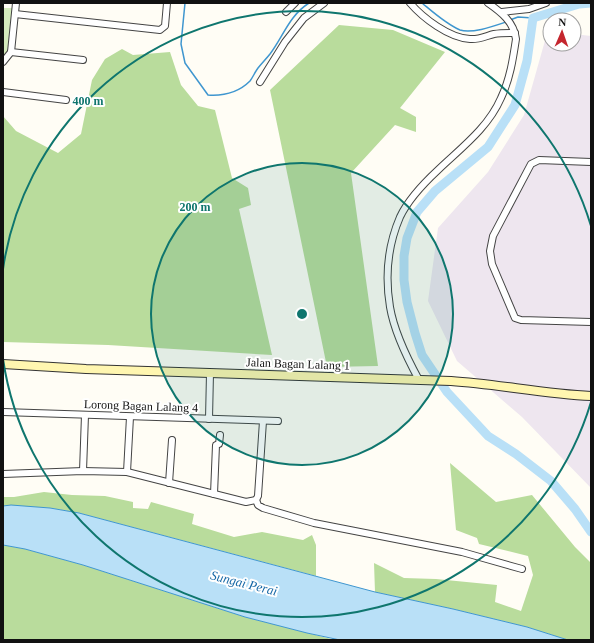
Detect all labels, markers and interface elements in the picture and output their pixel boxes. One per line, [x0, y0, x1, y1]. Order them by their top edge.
north arrow [542, 12, 582, 52]
text: N [558, 16, 567, 28]
text: 400 m [73, 94, 104, 108]
text: 200 m [180, 200, 211, 214]
centre of rings [295, 307, 309, 321]
street label: Jalan Bagan Lalang 1 [246, 355, 350, 373]
street label: Lorong Bagan Lalang 4 [84, 397, 198, 415]
water label: Sungai Perai [209, 567, 279, 599]

